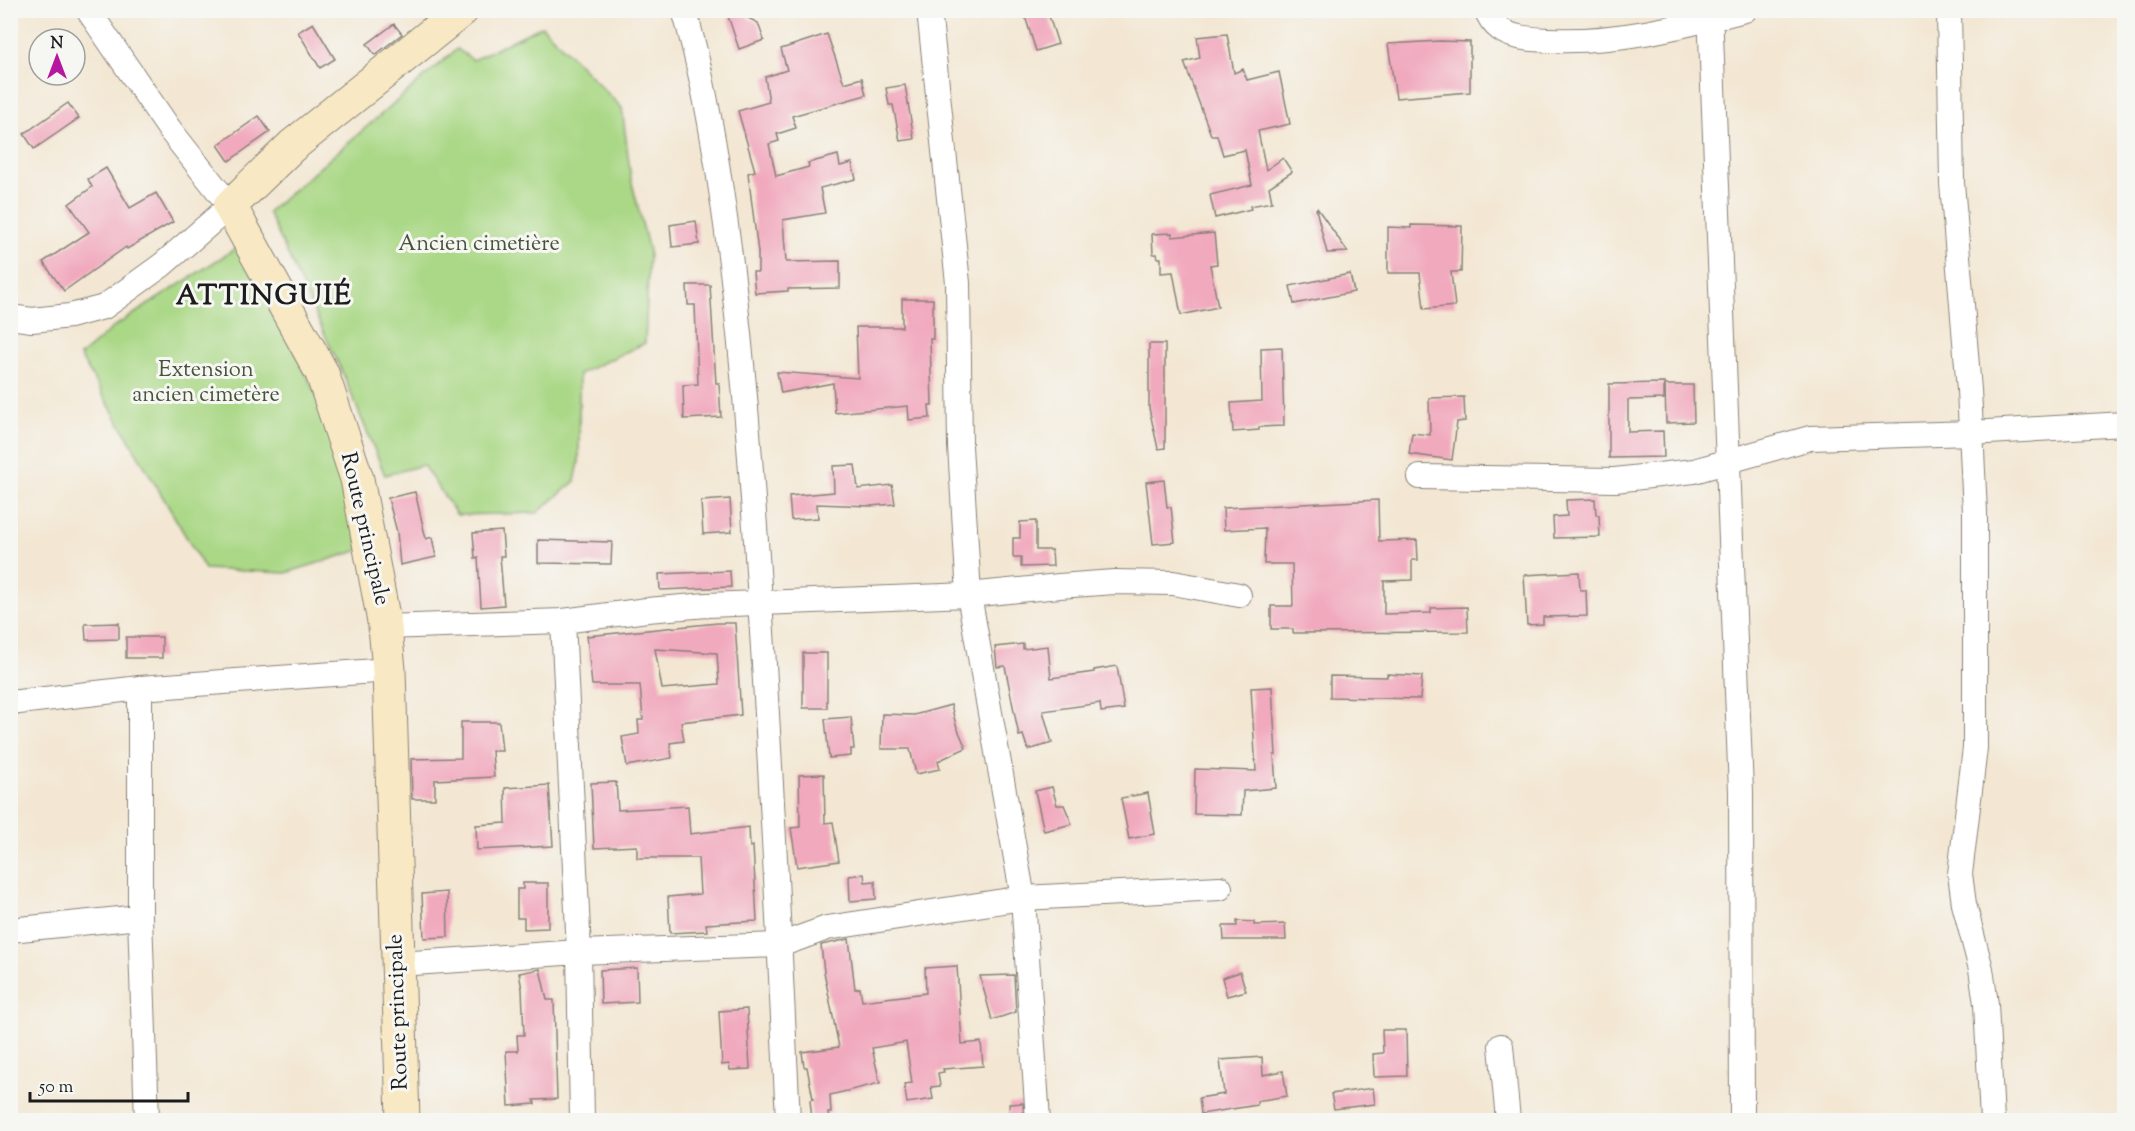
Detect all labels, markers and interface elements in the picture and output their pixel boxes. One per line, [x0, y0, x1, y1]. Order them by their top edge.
north arrow [27, 27, 87, 87]
text: N [51, 33, 64, 56]
park label: Ancien cimetière [398, 229, 560, 261]
district label: ATTINGUIÉ [176, 277, 352, 317]
park label: Extension ancien cimetère [132, 355, 280, 412]
street label: Route principale [331, 449, 397, 609]
street label: Route principale [380, 933, 418, 1091]
scale bar [30, 1065, 188, 1103]
text: 50 m [38, 1075, 74, 1101]

